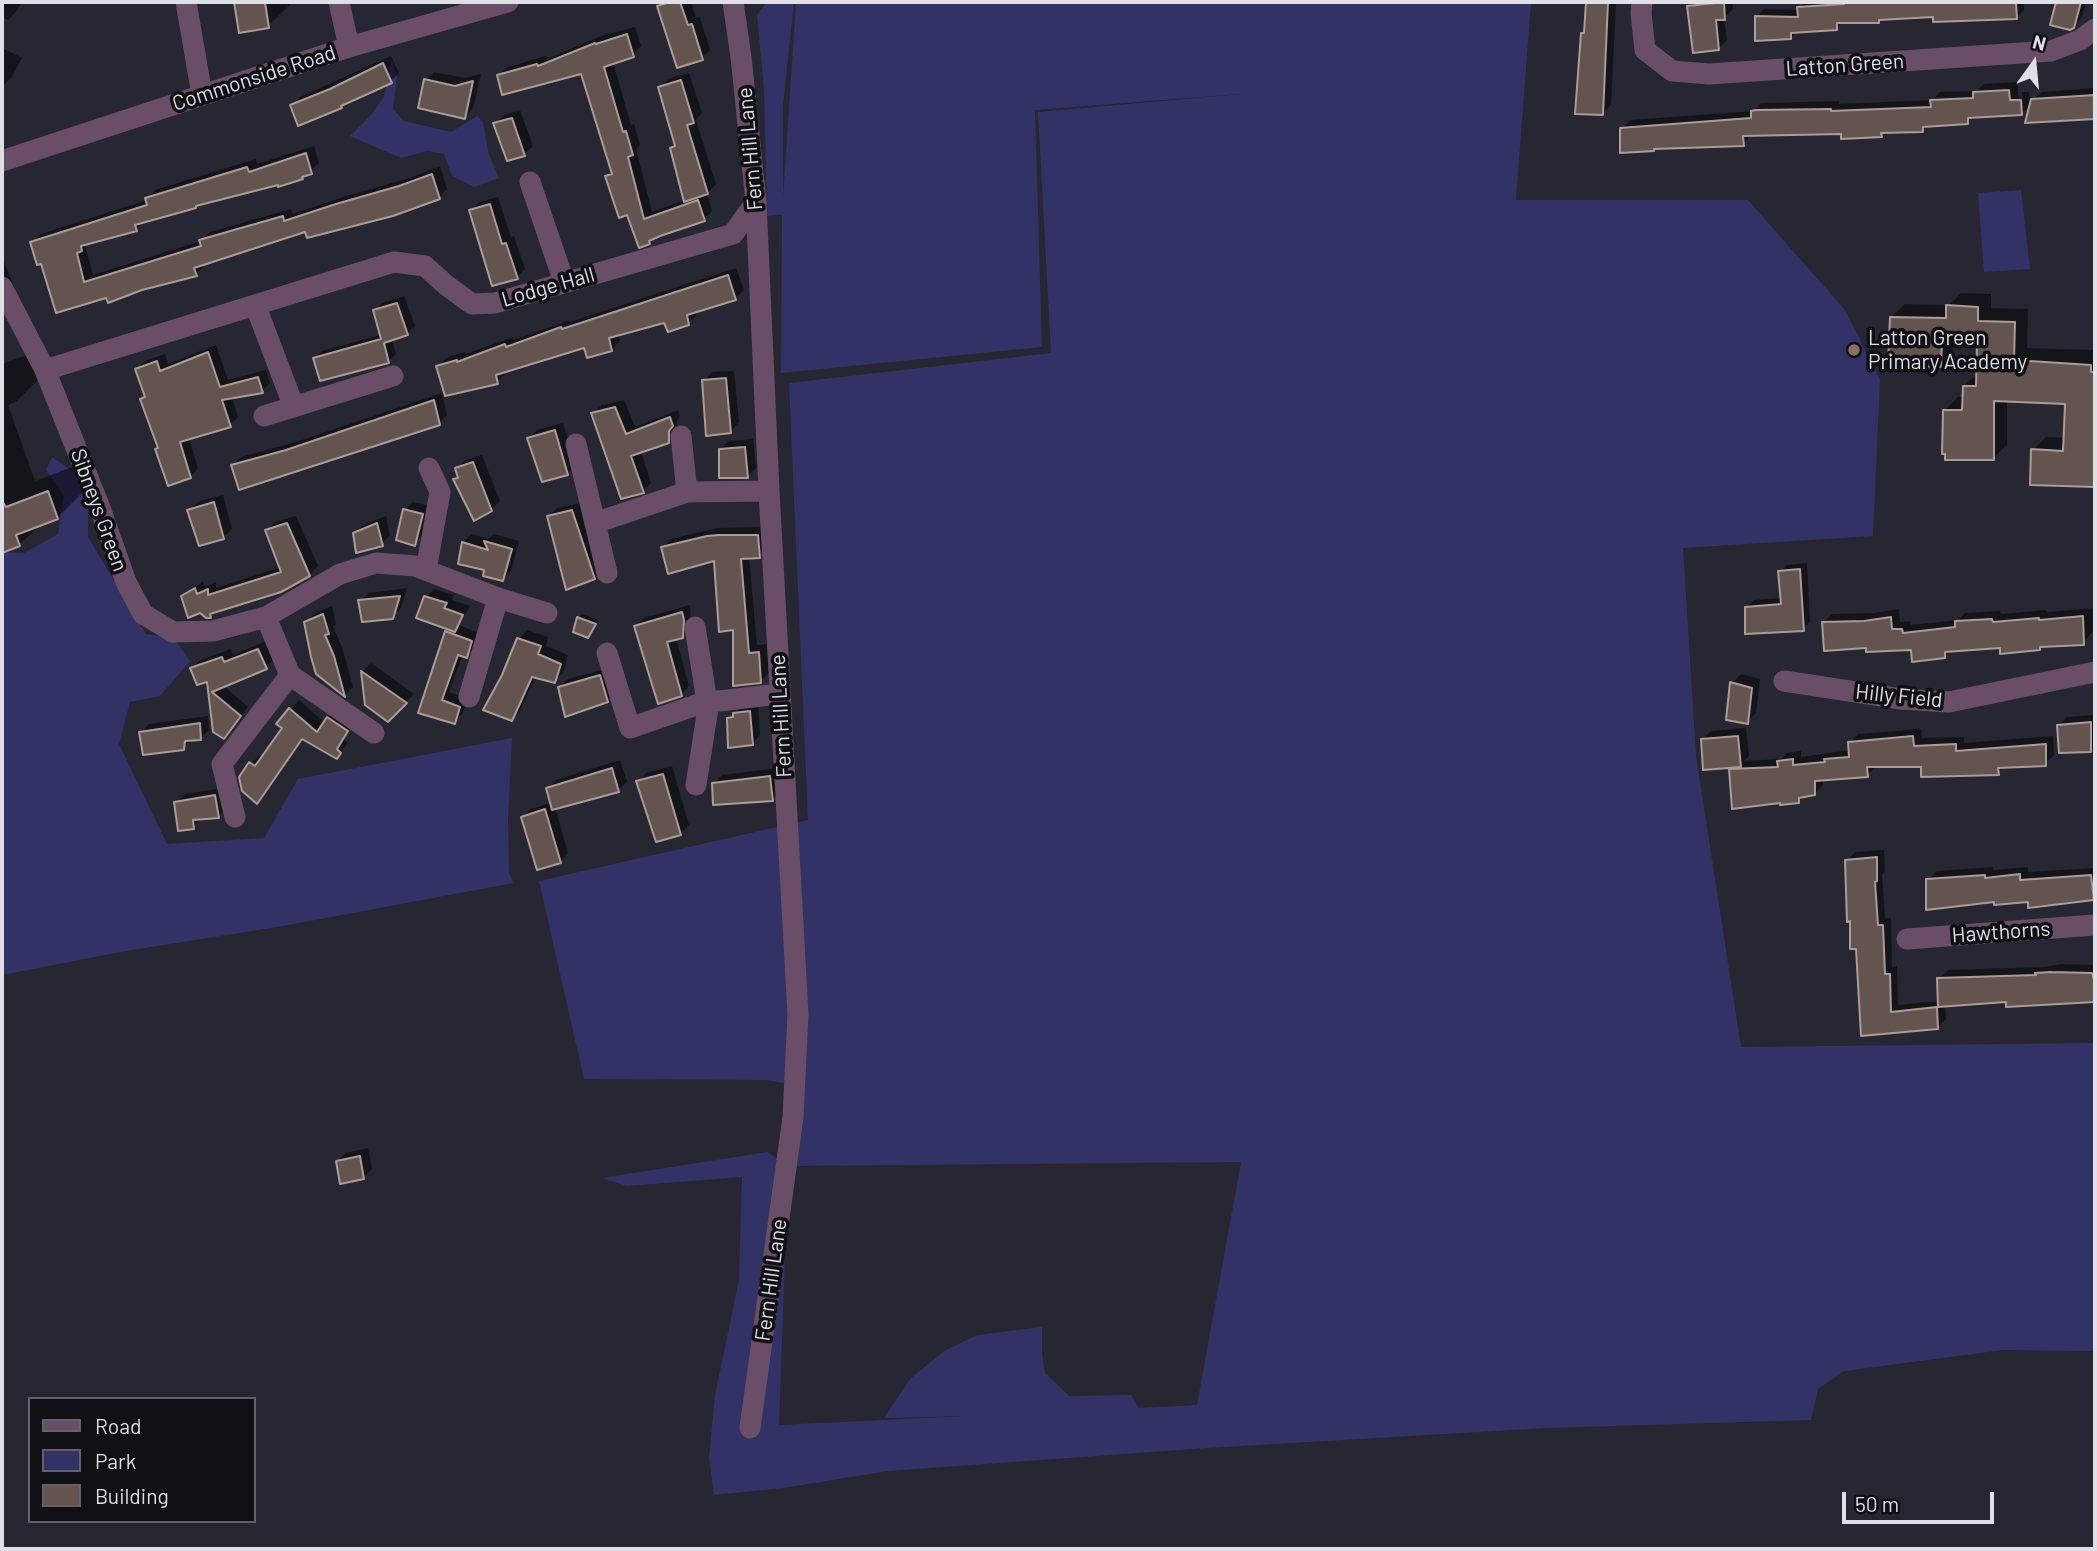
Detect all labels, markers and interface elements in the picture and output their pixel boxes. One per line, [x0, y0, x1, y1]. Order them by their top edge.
north arrow [1999, 28, 2069, 98]
text: N [2030, 29, 2049, 55]
street label: Commonside Road [169, 40, 339, 116]
street label: Latton Green [1785, 48, 1905, 82]
street label: Fern Hill Lane [732, 86, 768, 212]
street label: Lodge Hall [499, 262, 597, 312]
place label: Latton Green Primary Academy [1868, 325, 2027, 375]
marker: Latton Green Primary Academy [1846, 342, 1862, 358]
street label: Sibneys Green [65, 445, 133, 575]
street label: Fern Hill Lane [765, 654, 797, 778]
street label: Hilly Field [1854, 679, 1944, 713]
street label: Hawthorns [1951, 916, 2051, 948]
street label: Fern Hill Lane [750, 1217, 792, 1343]
legend [28, 1397, 256, 1523]
text: Road [95, 1413, 141, 1438]
text: Park [95, 1448, 136, 1473]
scale bar [1845, 1478, 1997, 1522]
text: Building [95, 1483, 169, 1508]
text: 50 m [1855, 1491, 1899, 1516]

